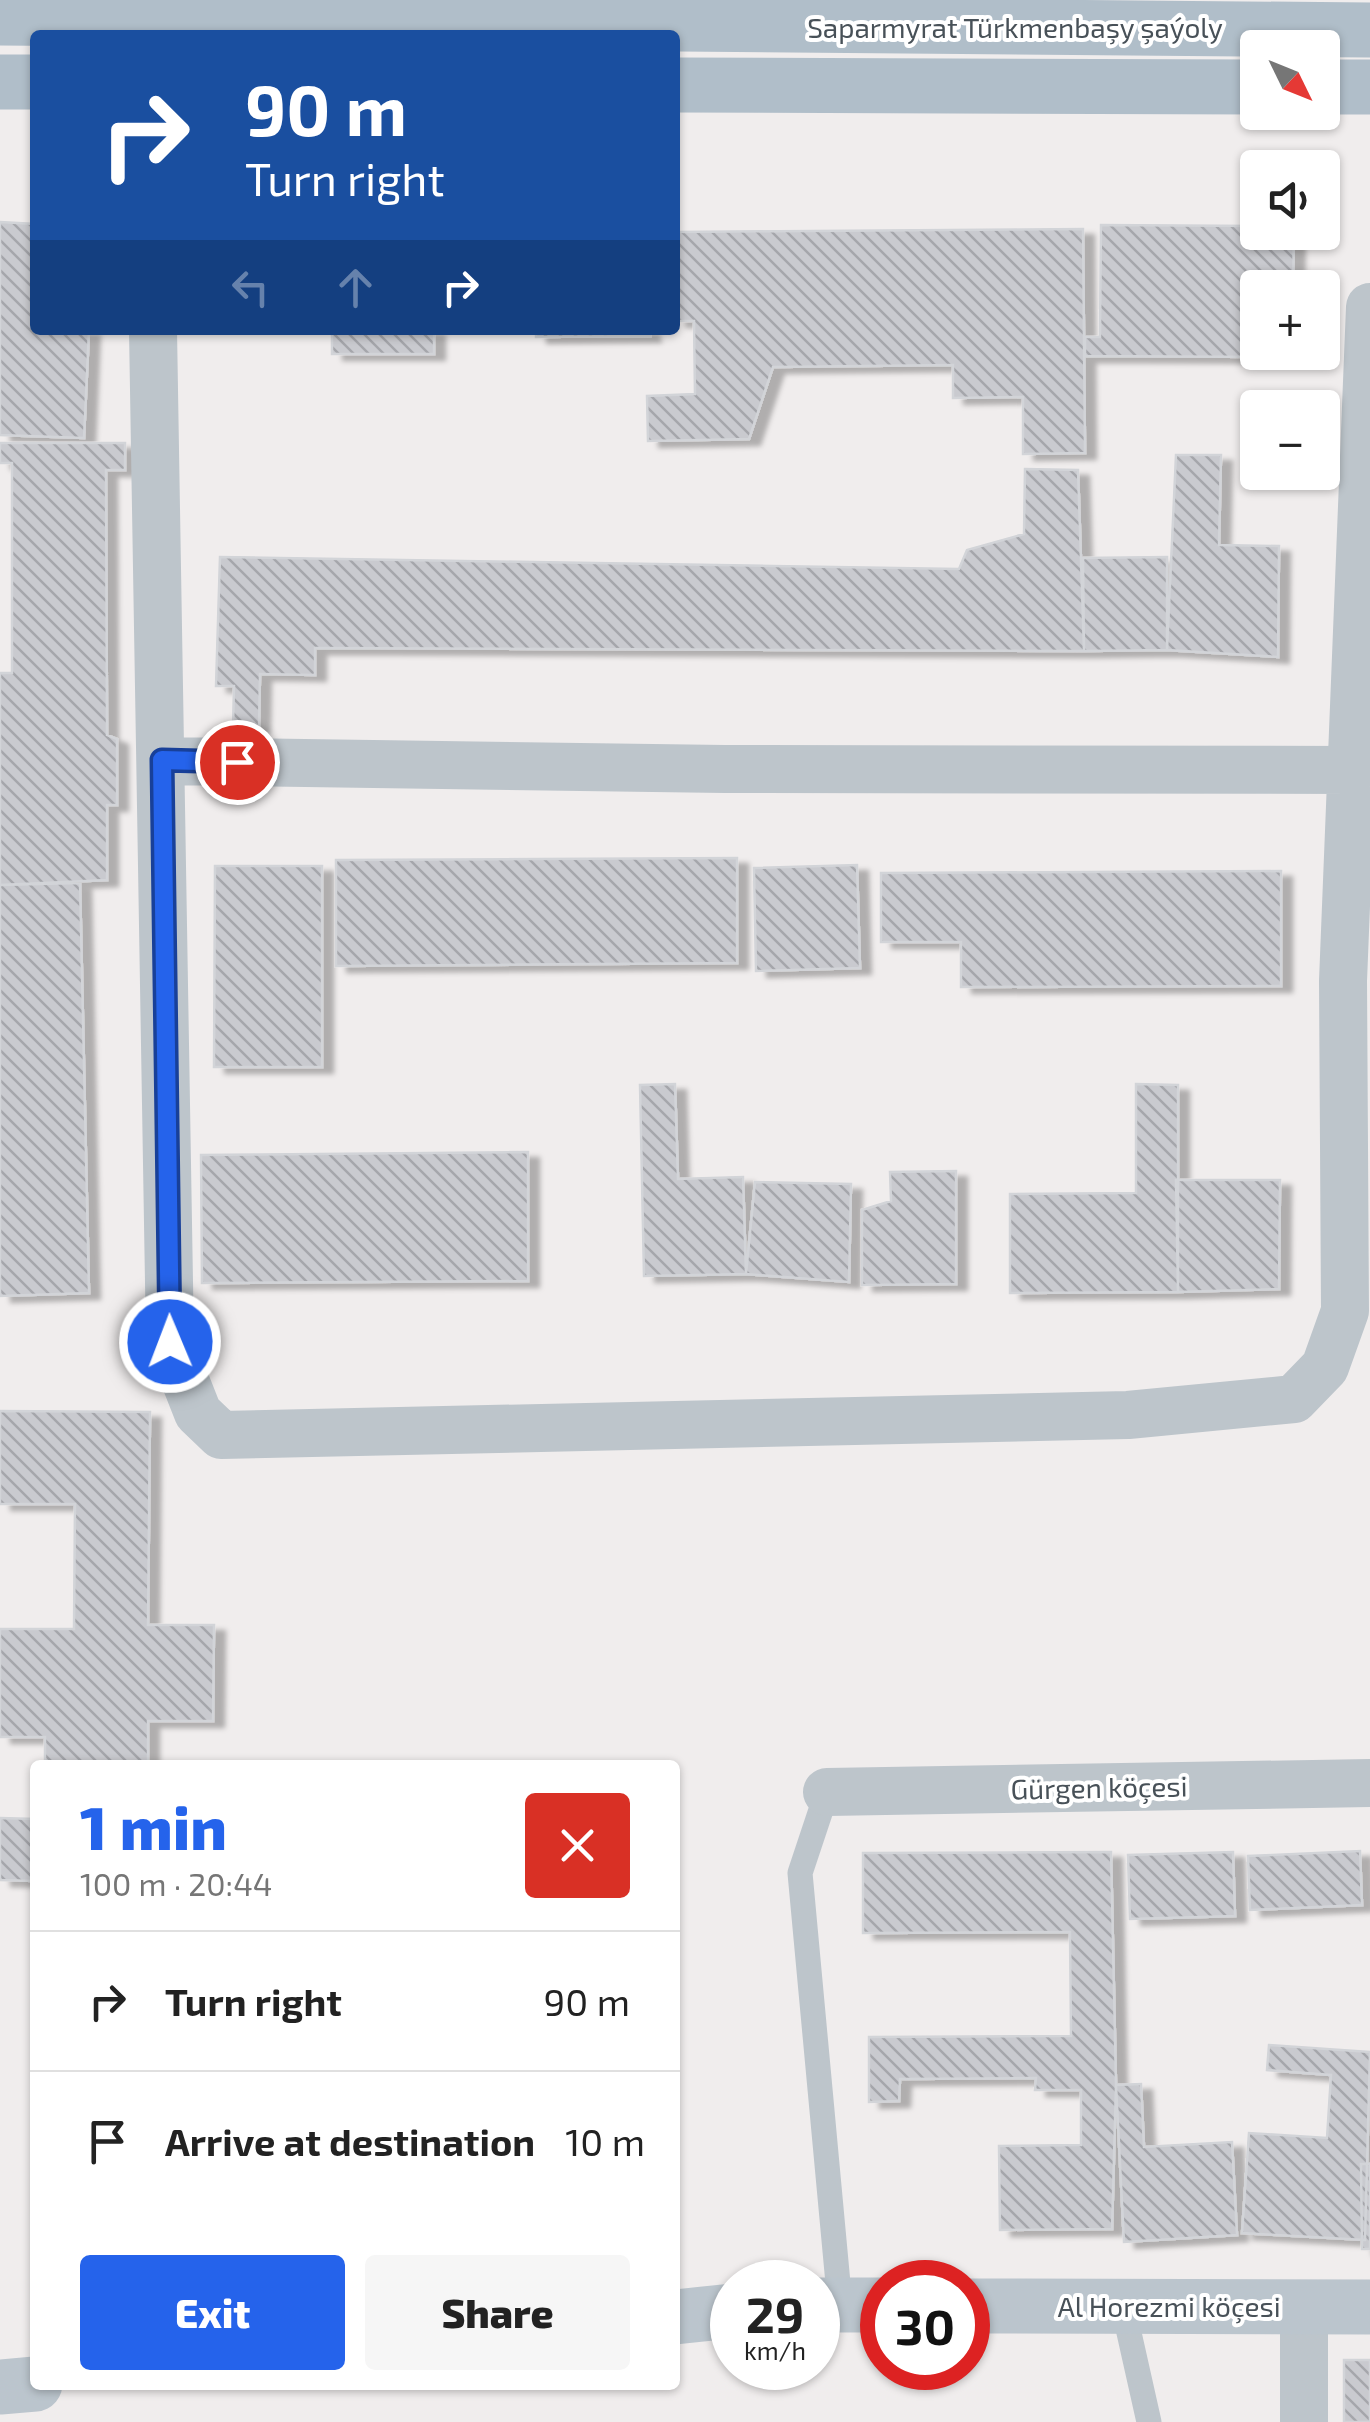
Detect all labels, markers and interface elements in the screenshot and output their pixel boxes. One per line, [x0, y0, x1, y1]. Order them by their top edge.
street label: Saparmyrat Türkmenbaşy şaýoly [807, 10, 1223, 45]
north arrow [1240, 30, 1340, 130]
map controls [1240, 30, 1340, 490]
text: 90 m [245, 66, 407, 150]
icon: right [80, 70, 210, 200]
button: sound [1240, 150, 1340, 250]
text: Turn right [245, 151, 445, 205]
icon: left [223, 260, 278, 315]
icon: ahead [328, 260, 383, 315]
icon: right [433, 260, 488, 315]
button: + [1240, 270, 1340, 370]
button: − [1240, 390, 1340, 490]
pin [195, 720, 280, 805]
icon: arrive [210, 735, 265, 790]
position arrow [118, 1290, 222, 1394]
street label: Gürgen köçesi [1010, 1768, 1188, 1807]
text: 1 min [80, 1790, 227, 1862]
button: close [525, 1793, 630, 1898]
text: 100 m · 20:44 [80, 1864, 273, 1902]
icon: right [80, 1974, 135, 2029]
text: Turn right [165, 1978, 342, 2024]
text: 90 m [544, 1978, 630, 2024]
icon: arrive [80, 2114, 135, 2169]
text: Arrive at destination [165, 2118, 535, 2164]
text: 10 m [565, 2118, 645, 2164]
button: Exit [80, 2255, 345, 2370]
button: Share [365, 2255, 630, 2370]
speed limit sign: 30 [860, 2260, 990, 2390]
text: 29 [746, 2283, 804, 2343]
street label: Al Horezmi köçesi [1057, 2289, 1281, 2324]
text: km/h [744, 2335, 806, 2365]

